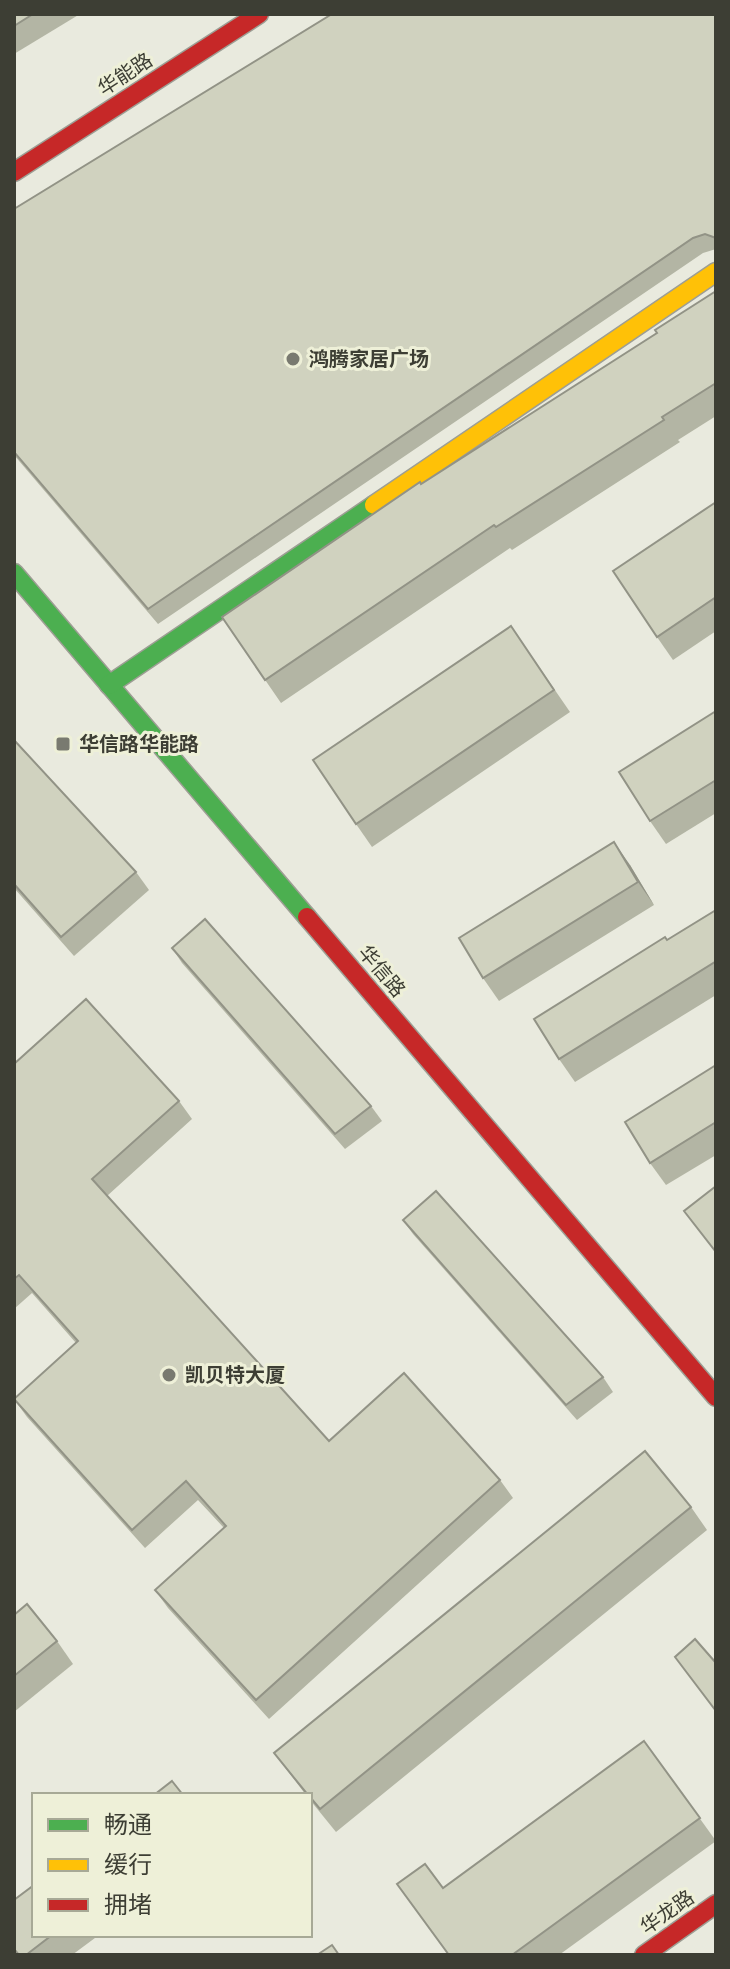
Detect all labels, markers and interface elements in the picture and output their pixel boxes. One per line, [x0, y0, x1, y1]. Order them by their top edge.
street label: 华能路 [93, 48, 157, 100]
place label: 鸿腾家居广场 [309, 347, 429, 371]
marker: 鸿腾家居广场 [284, 350, 302, 368]
place label: 华信路华能路 [79, 732, 199, 756]
marker: 华信路华能路 [54, 735, 72, 753]
street label: 华信路 [354, 940, 410, 1002]
place label: 凯贝特大厦 [185, 1363, 285, 1387]
marker: 凯贝特大厦 [160, 1366, 178, 1384]
legend [32, 1793, 312, 1937]
text: 畅通 [104, 1810, 152, 1839]
text: 缓行 [104, 1850, 152, 1879]
street label: 华龙路 [636, 1885, 698, 1939]
text: 拥堵 [104, 1890, 152, 1919]

